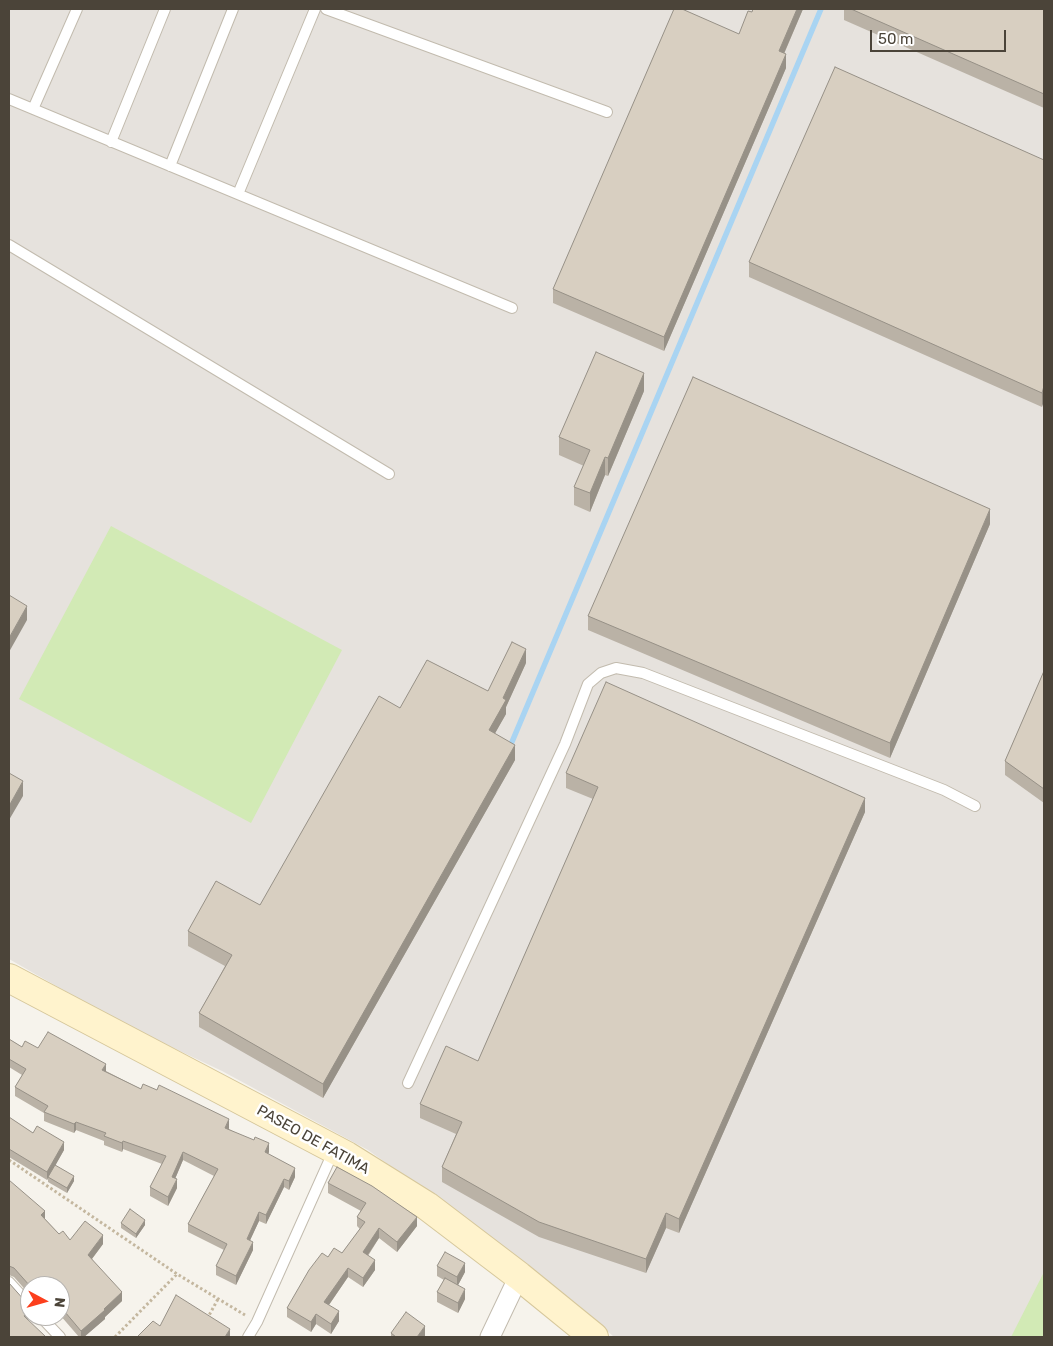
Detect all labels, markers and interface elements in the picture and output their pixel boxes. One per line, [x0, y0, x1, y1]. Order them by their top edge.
scale bar [873, 20, 1009, 52]
text: 50 m [878, 30, 913, 48]
street label: PASEO DE FATIMA [254, 1102, 372, 1178]
north arrow [20, 1276, 70, 1326]
text: N [50, 1297, 68, 1308]

